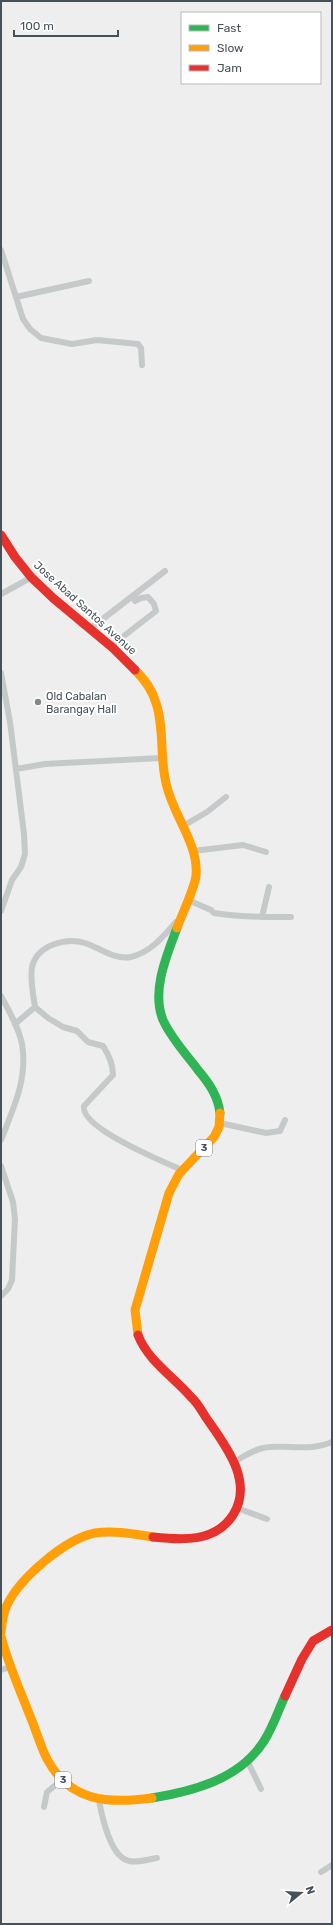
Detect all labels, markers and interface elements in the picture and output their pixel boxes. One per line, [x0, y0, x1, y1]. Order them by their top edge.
scale bar [14, 12, 118, 38]
legend [181, 12, 321, 84]
text: 100 m [20, 19, 54, 33]
text: Fast [217, 21, 241, 35]
text: Slow [217, 41, 244, 55]
text: Jam [217, 61, 242, 75]
street label: Jose Abad Santos Avenue [31, 559, 139, 657]
place label: Old Cabalan Barangay Hall [46, 690, 117, 716]
marker: Old Cabalan Barangay Hall [33, 697, 43, 707]
road number: 3 [196, 1140, 212, 1156]
road number: 3 [55, 1772, 71, 1788]
north arrow [281, 1873, 321, 1913]
text: N [303, 1884, 317, 1896]

